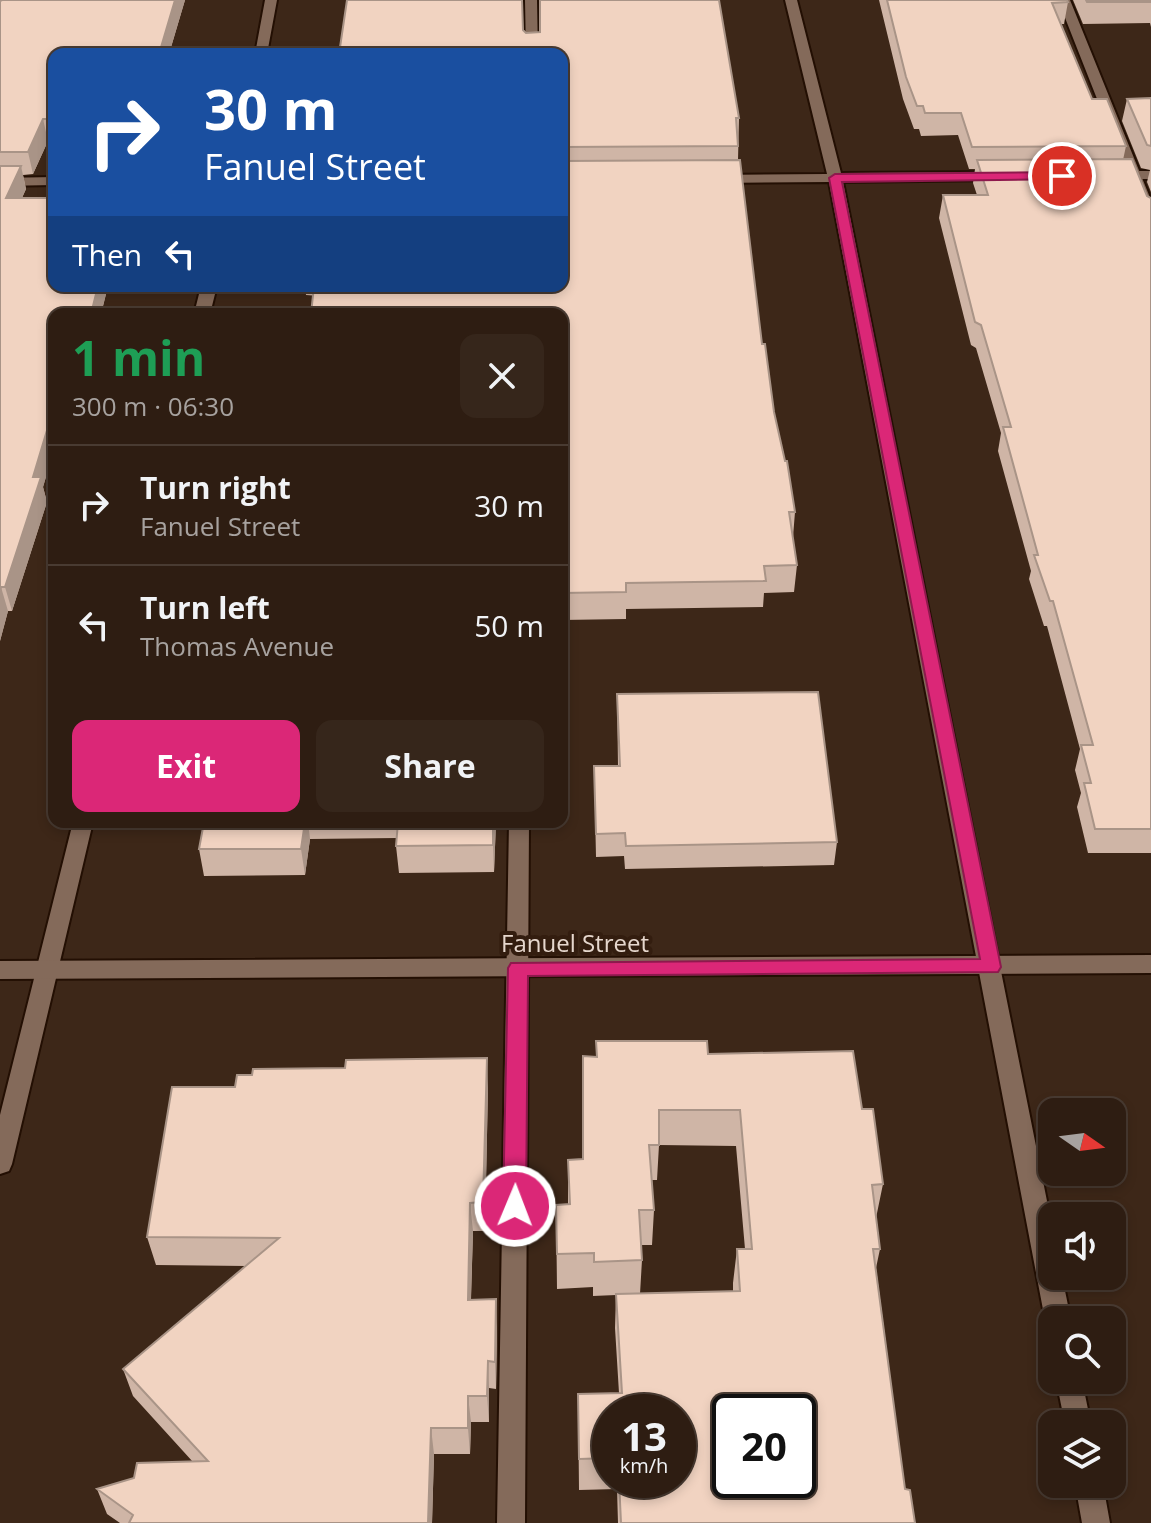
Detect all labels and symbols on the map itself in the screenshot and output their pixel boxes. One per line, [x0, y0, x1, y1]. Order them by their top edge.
pin [1028, 142, 1096, 210]
street label: Fanuel Street [501, 926, 649, 959]
north arrow [1038, 1098, 1126, 1186]
position arrow [473, 1164, 557, 1248]
speed limit sign: 20 [712, 1394, 816, 1498]

